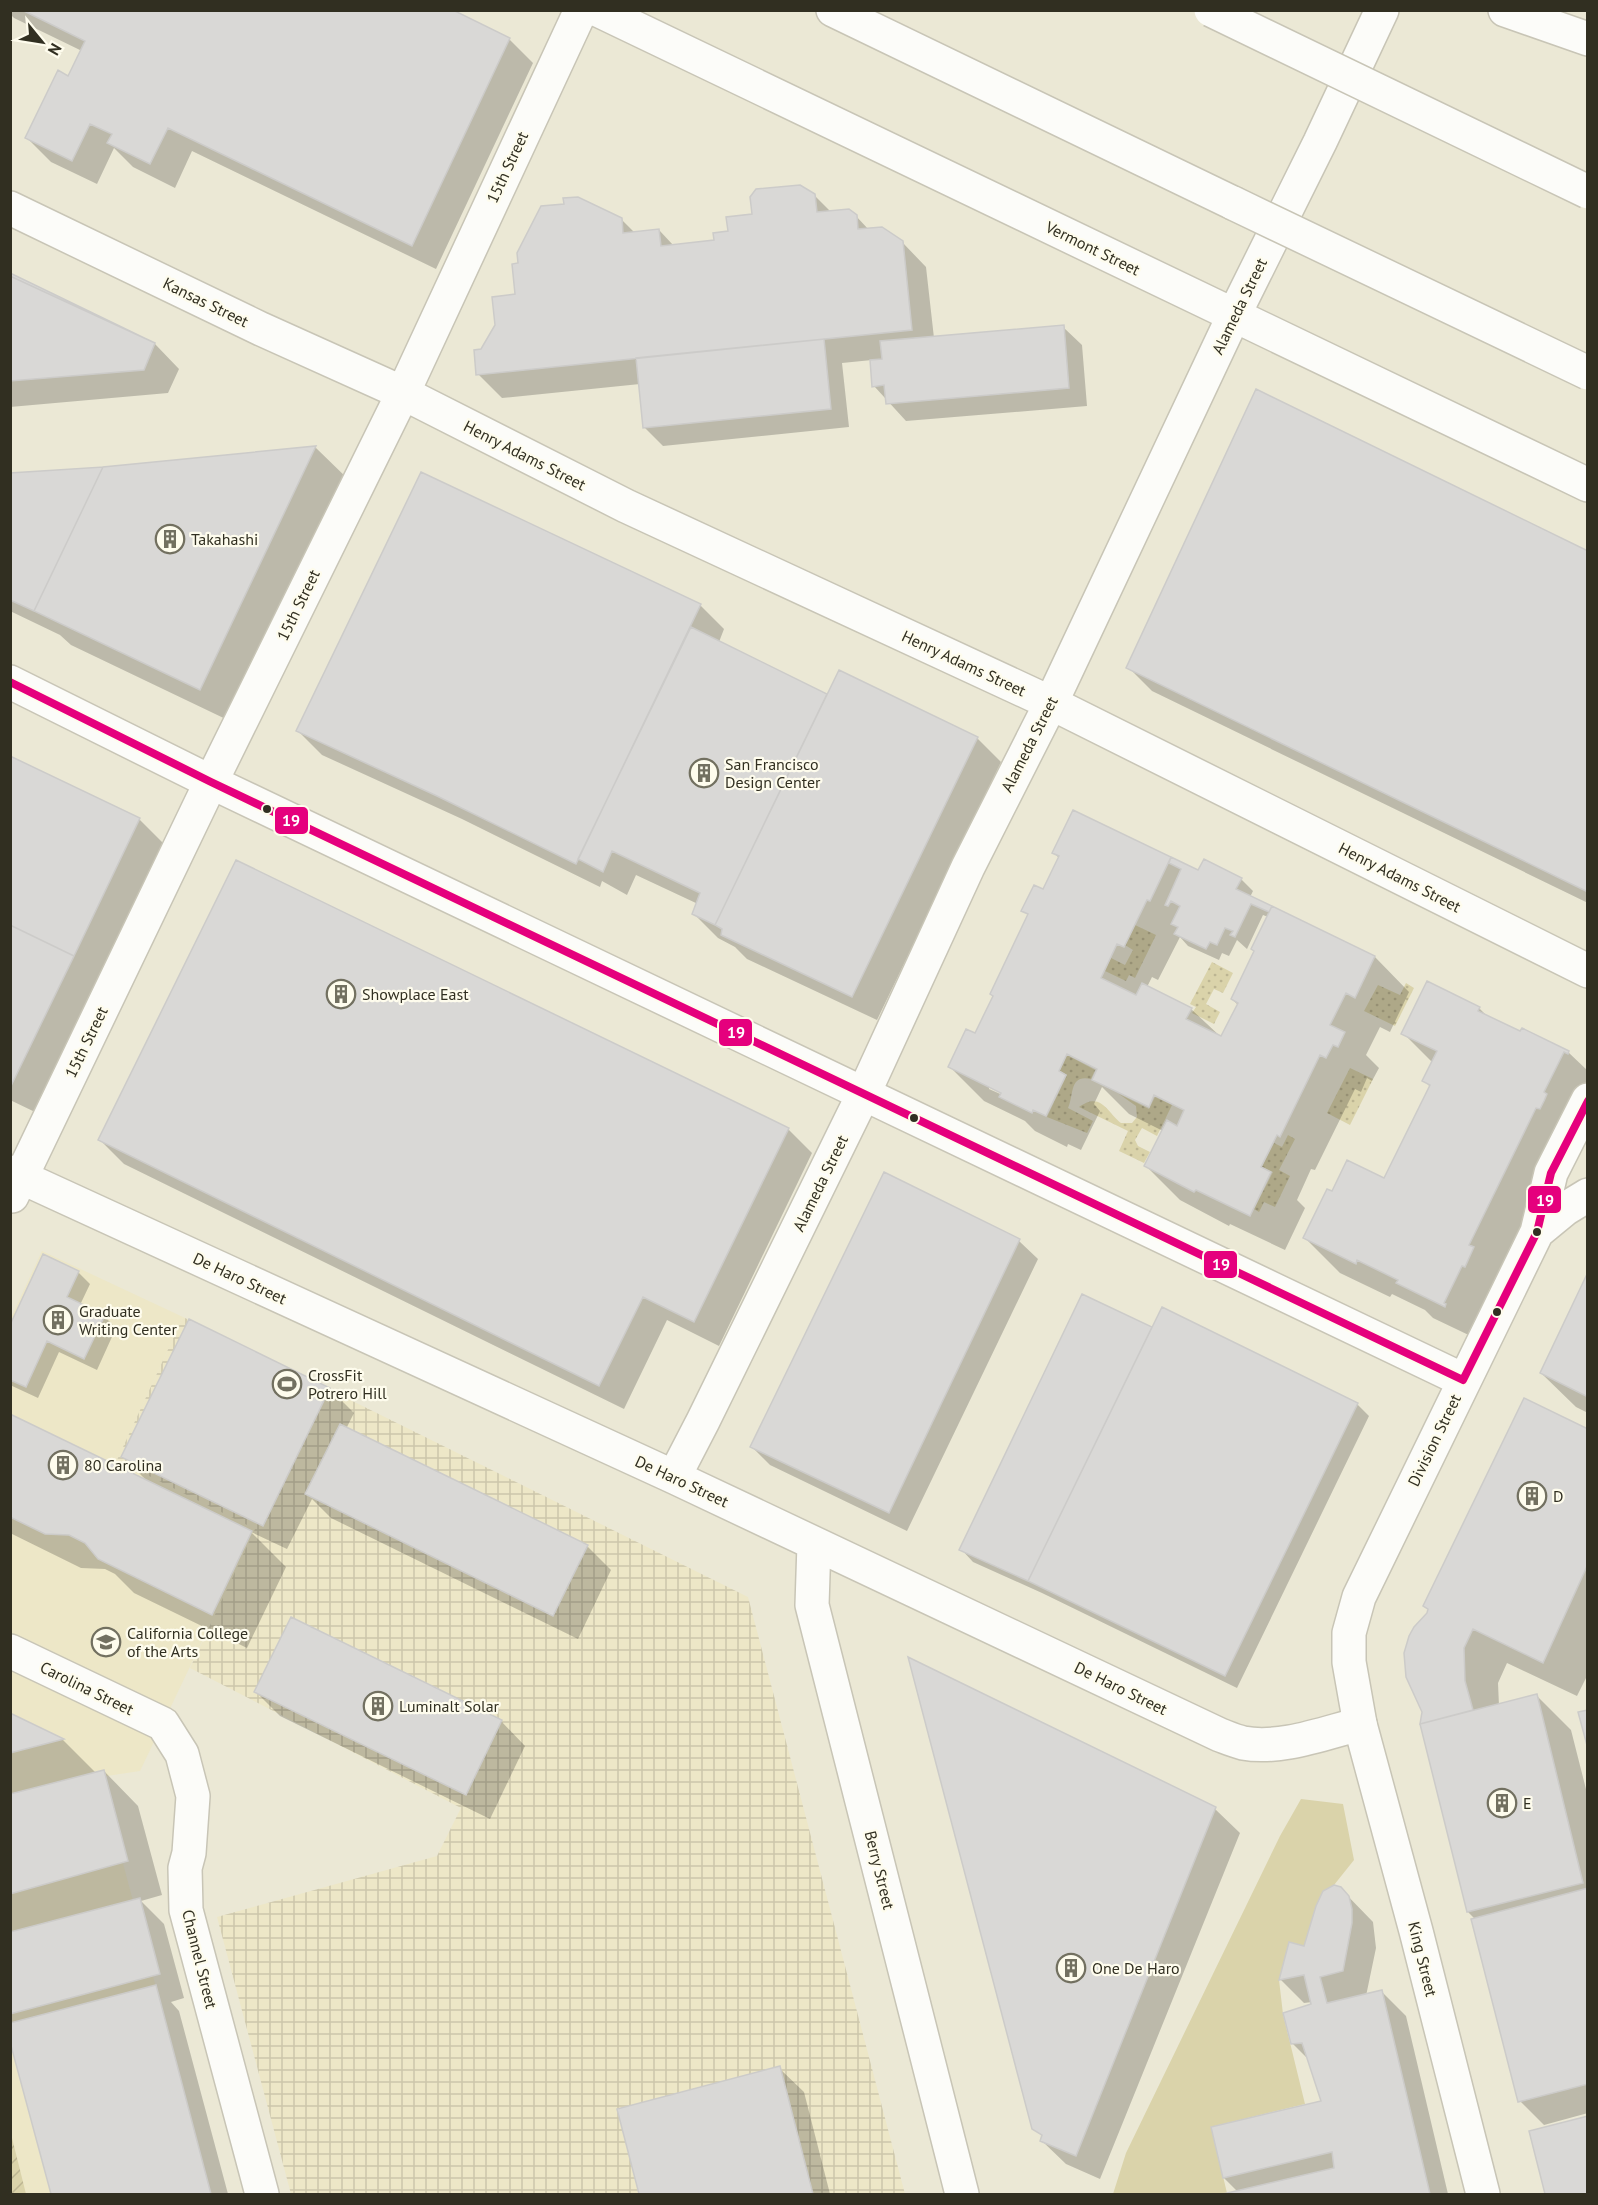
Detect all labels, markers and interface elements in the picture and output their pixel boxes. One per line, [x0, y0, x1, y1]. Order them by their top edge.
north arrow [12, 12, 72, 72]
text: N [44, 40, 66, 59]
street label: 15th Street [482, 127, 533, 206]
street label: Vermont Street [1042, 216, 1144, 280]
street label: Alameda Street [1207, 254, 1271, 357]
street label: Kansas Street [160, 273, 252, 332]
street label: Henry Adams Street [461, 416, 590, 495]
building icon: Takahashi [154, 523, 186, 555]
place label: Takahashi [191, 529, 258, 549]
street label: 15th Street [272, 566, 324, 644]
street label: Henry Adams Street [899, 626, 1030, 701]
street label: Alameda Street [996, 692, 1062, 795]
place label: San Francisco Design Center [725, 754, 821, 792]
building icon: San Francisco Design Center [688, 757, 720, 789]
unlabelled marker [261, 803, 273, 815]
line badge: 19 [274, 806, 309, 835]
text: 19 [282, 810, 300, 830]
street label: Henry Adams Street [1336, 838, 1465, 917]
building icon: Showplace East [325, 978, 357, 1010]
place label: Showplace East [362, 984, 469, 1004]
street label: 15th Street [60, 1003, 112, 1081]
line badge: 19 [718, 1018, 753, 1047]
text: 19 [727, 1022, 745, 1042]
unlabelled marker [908, 1112, 920, 1124]
street label: Alameda Street [788, 1131, 852, 1234]
line badge: 19 [1527, 1185, 1562, 1214]
text: 19 [1536, 1190, 1554, 1210]
unlabelled marker [1531, 1226, 1543, 1238]
street label: De Haro Street [190, 1248, 290, 1309]
line badge: 19 [1203, 1250, 1238, 1279]
text: 19 [1212, 1254, 1230, 1274]
place label: Graduate Writing Center [79, 1301, 177, 1339]
building icon: Graduate Writing Center [42, 1304, 74, 1336]
unlabelled marker [1491, 1306, 1503, 1318]
place label: CrossFit Potrero Hill [308, 1365, 387, 1403]
sports icon: CrossFit Potrero Hill [271, 1368, 303, 1400]
street label: Division Street [1403, 1390, 1465, 1489]
building icon: 80 Carolina [47, 1449, 79, 1481]
street label: De Haro Street [632, 1451, 732, 1512]
place label: 80 Carolina [84, 1455, 162, 1475]
building icon: D [1516, 1480, 1548, 1512]
place label: D [1553, 1486, 1563, 1506]
place label: California College of the Arts [127, 1623, 248, 1661]
school or university icon: California College of the Arts [90, 1626, 122, 1658]
street label: Carolina Street [37, 1657, 138, 1720]
street label: De Haro Street [1071, 1657, 1171, 1719]
building icon: Luminalt Solar [362, 1690, 394, 1722]
place label: Luminalt Solar [399, 1696, 500, 1716]
building icon: E [1486, 1787, 1518, 1819]
place label: E [1523, 1793, 1532, 1813]
street label: Berry Street [861, 1829, 900, 1912]
street label: Channel Street [178, 1907, 222, 2011]
street label: King Street [1404, 1919, 1442, 1999]
building icon: One De Haro [1055, 1952, 1087, 1984]
place label: One De Haro [1092, 1958, 1180, 1978]

